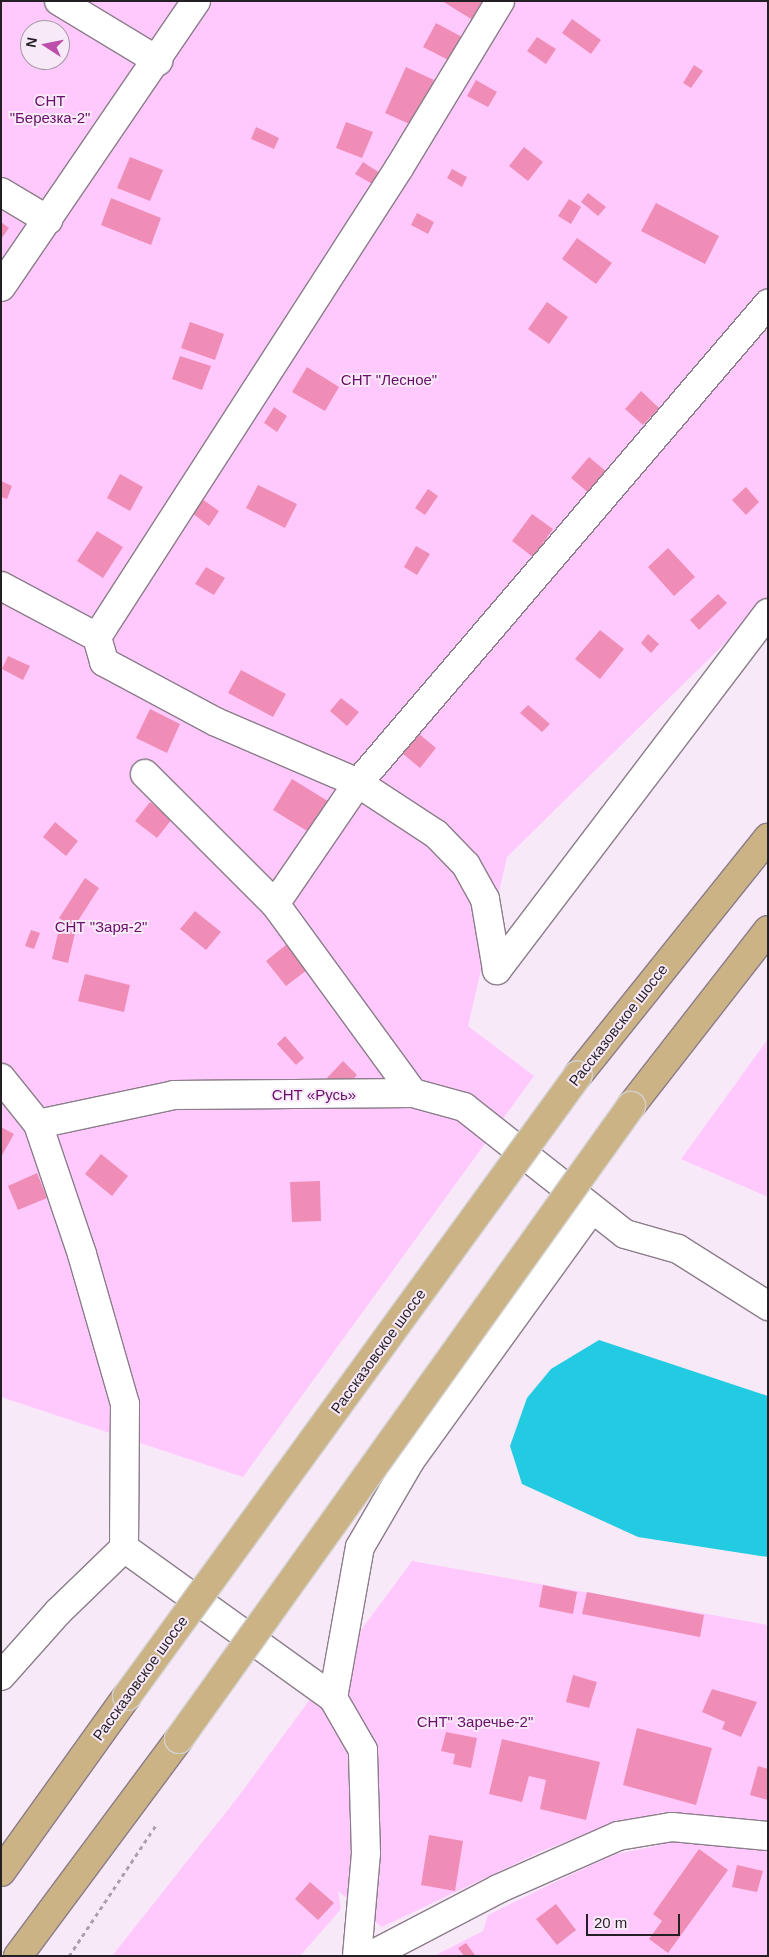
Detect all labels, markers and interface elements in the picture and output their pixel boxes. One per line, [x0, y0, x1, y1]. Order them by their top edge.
north arrow [20, 20, 70, 70]
text: N [22, 36, 40, 49]
park label: СНТ "Березка-2" [10, 91, 90, 126]
park label: СНТ "Лесное" [341, 371, 437, 389]
park label: СНТ "Заря-2" [55, 918, 147, 936]
street label: Рассказовское шоссе [565, 961, 671, 1089]
park label: СНТ «Русь» [272, 1086, 356, 1104]
street label: Рассказовское шоссе [327, 1285, 429, 1417]
street label: Рассказовское шоссе [89, 1612, 191, 1744]
park label: СНТ" Заречье-2" [417, 1713, 533, 1731]
scale bar [589, 1904, 683, 1936]
text: 20 m [594, 1914, 627, 1931]

